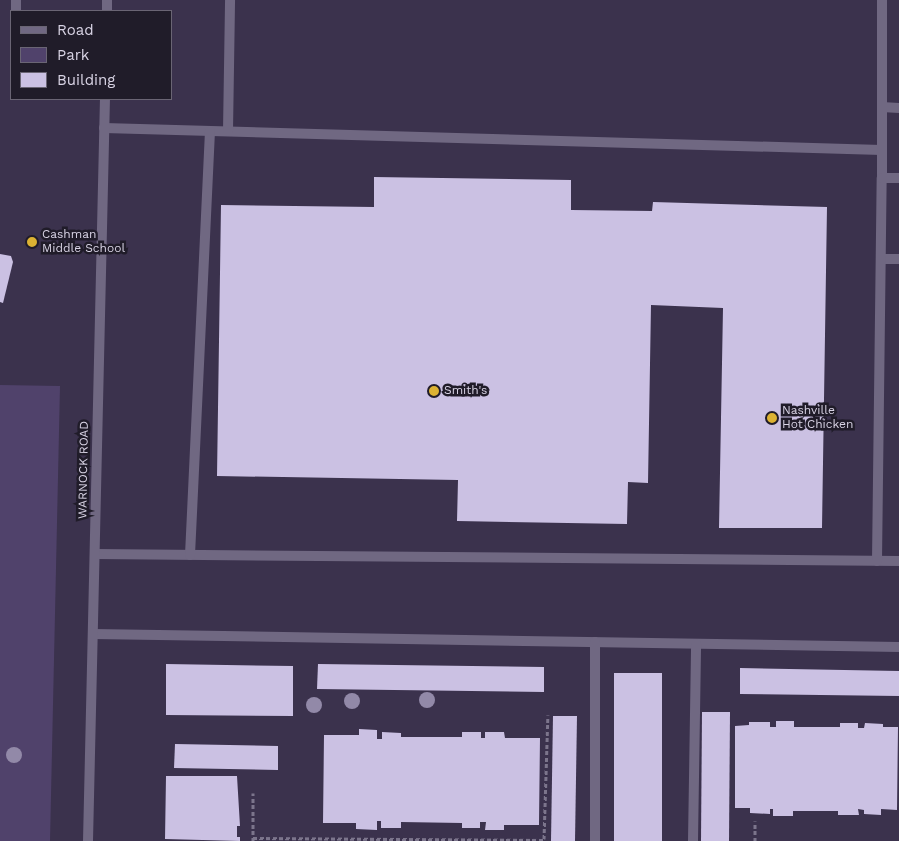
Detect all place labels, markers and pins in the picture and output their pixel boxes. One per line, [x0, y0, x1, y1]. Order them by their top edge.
place label: Cashman Middle School [42, 228, 125, 256]
marker: Cashman Middle School [26, 236, 38, 248]
place label: Smith's [444, 384, 487, 398]
marker: Smith's [428, 385, 440, 397]
place label: Nashville Hot Chicken [782, 404, 853, 432]
marker: Nashville Hot Chicken [766, 412, 778, 424]

